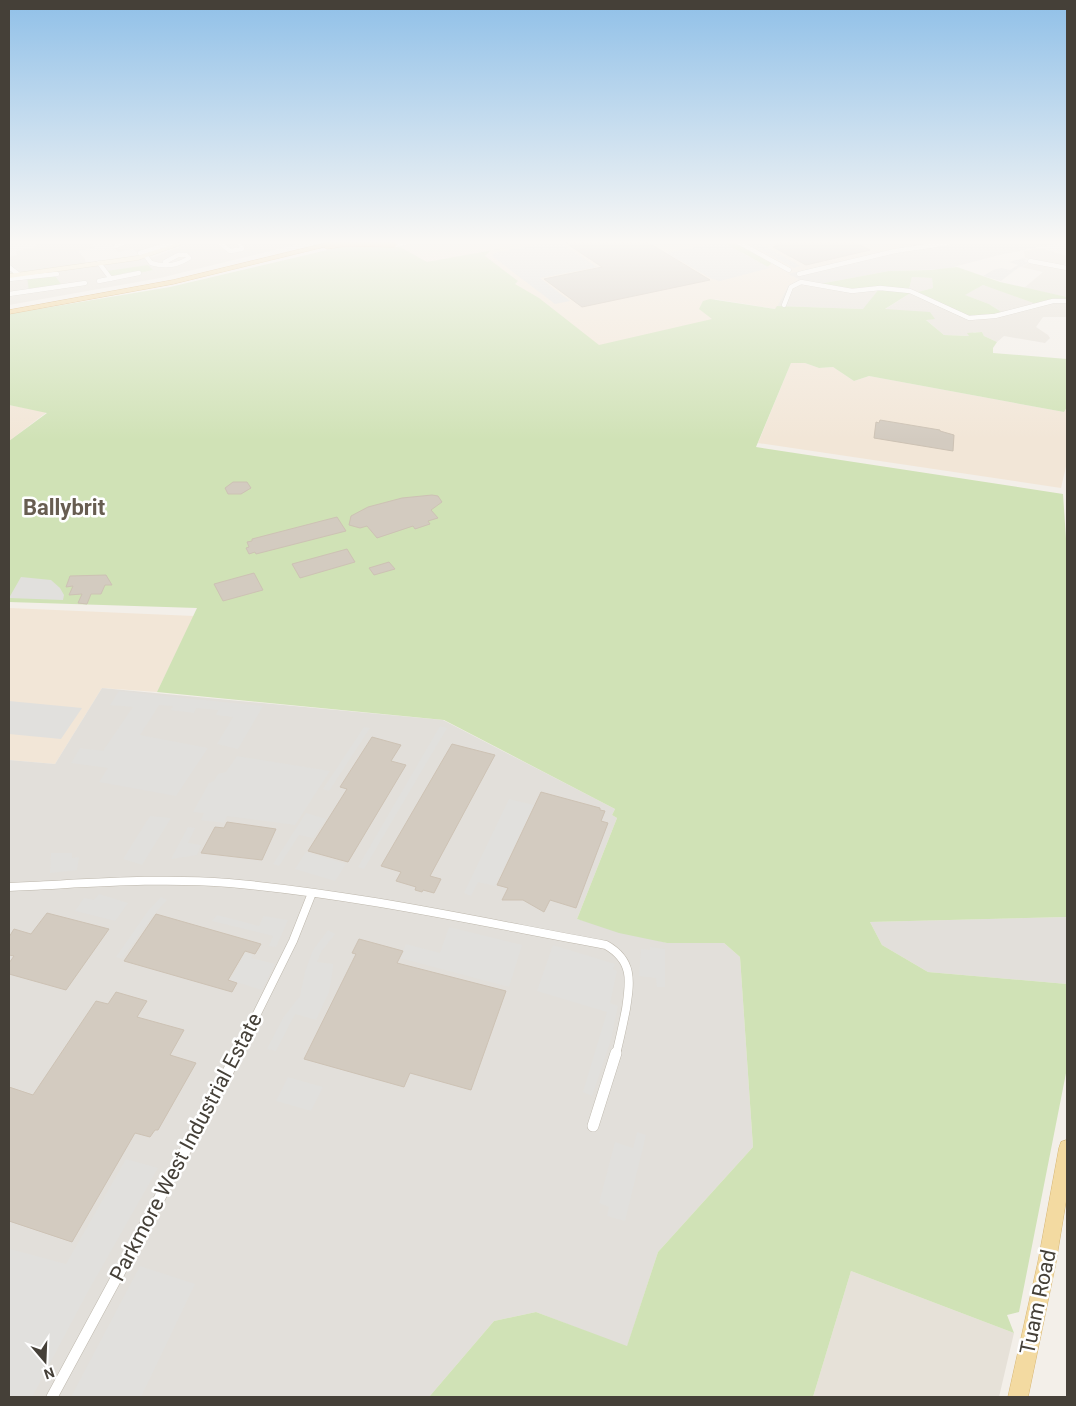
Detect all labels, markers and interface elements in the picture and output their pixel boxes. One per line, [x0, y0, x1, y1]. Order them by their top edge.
district label: Ballybrit [23, 495, 106, 520]
street label: Parkmore West Industrial Estate [105, 1009, 267, 1285]
street label: Tuam Road [1015, 1247, 1061, 1357]
north arrow [20, 1336, 70, 1386]
text: N [42, 1364, 57, 1382]

